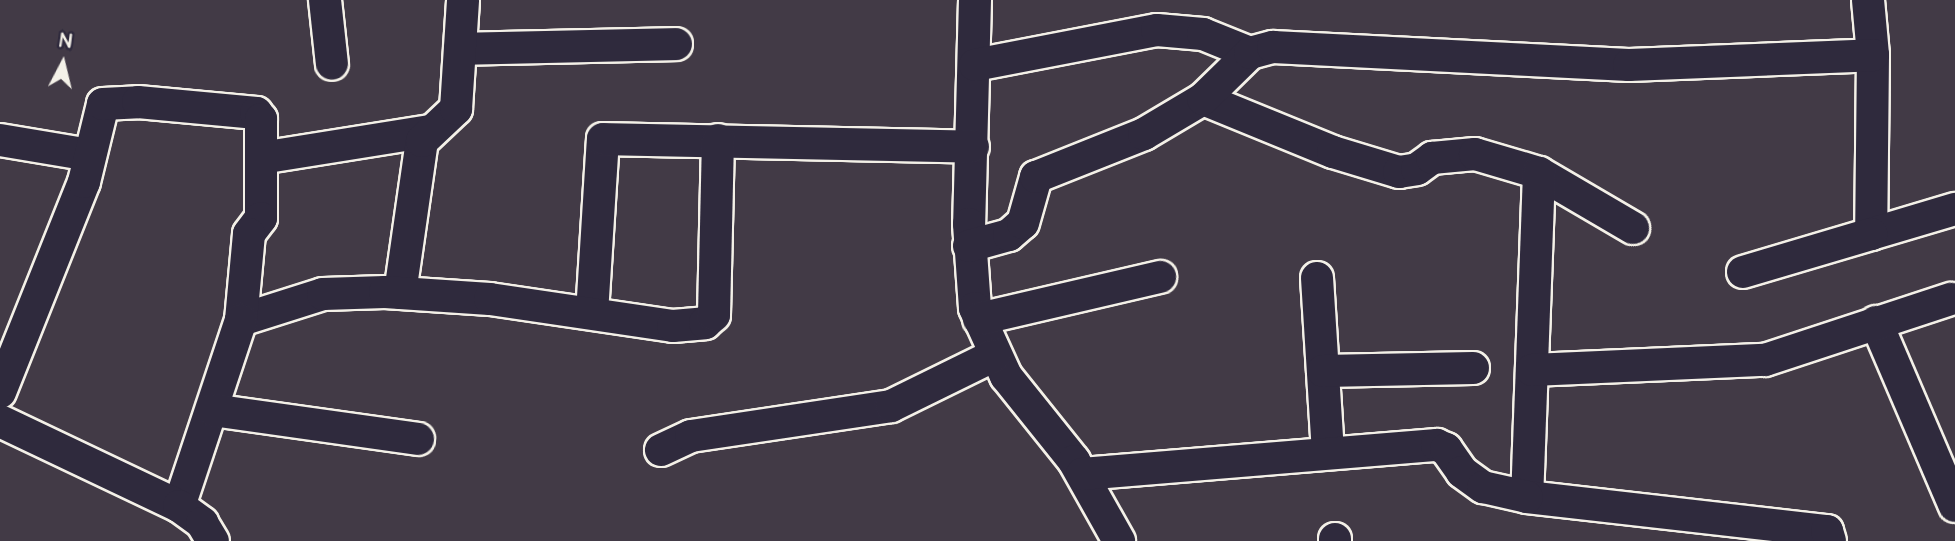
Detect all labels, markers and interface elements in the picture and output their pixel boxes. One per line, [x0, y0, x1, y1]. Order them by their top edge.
north arrow [28, 28, 98, 98]
text: N [58, 28, 73, 56]

